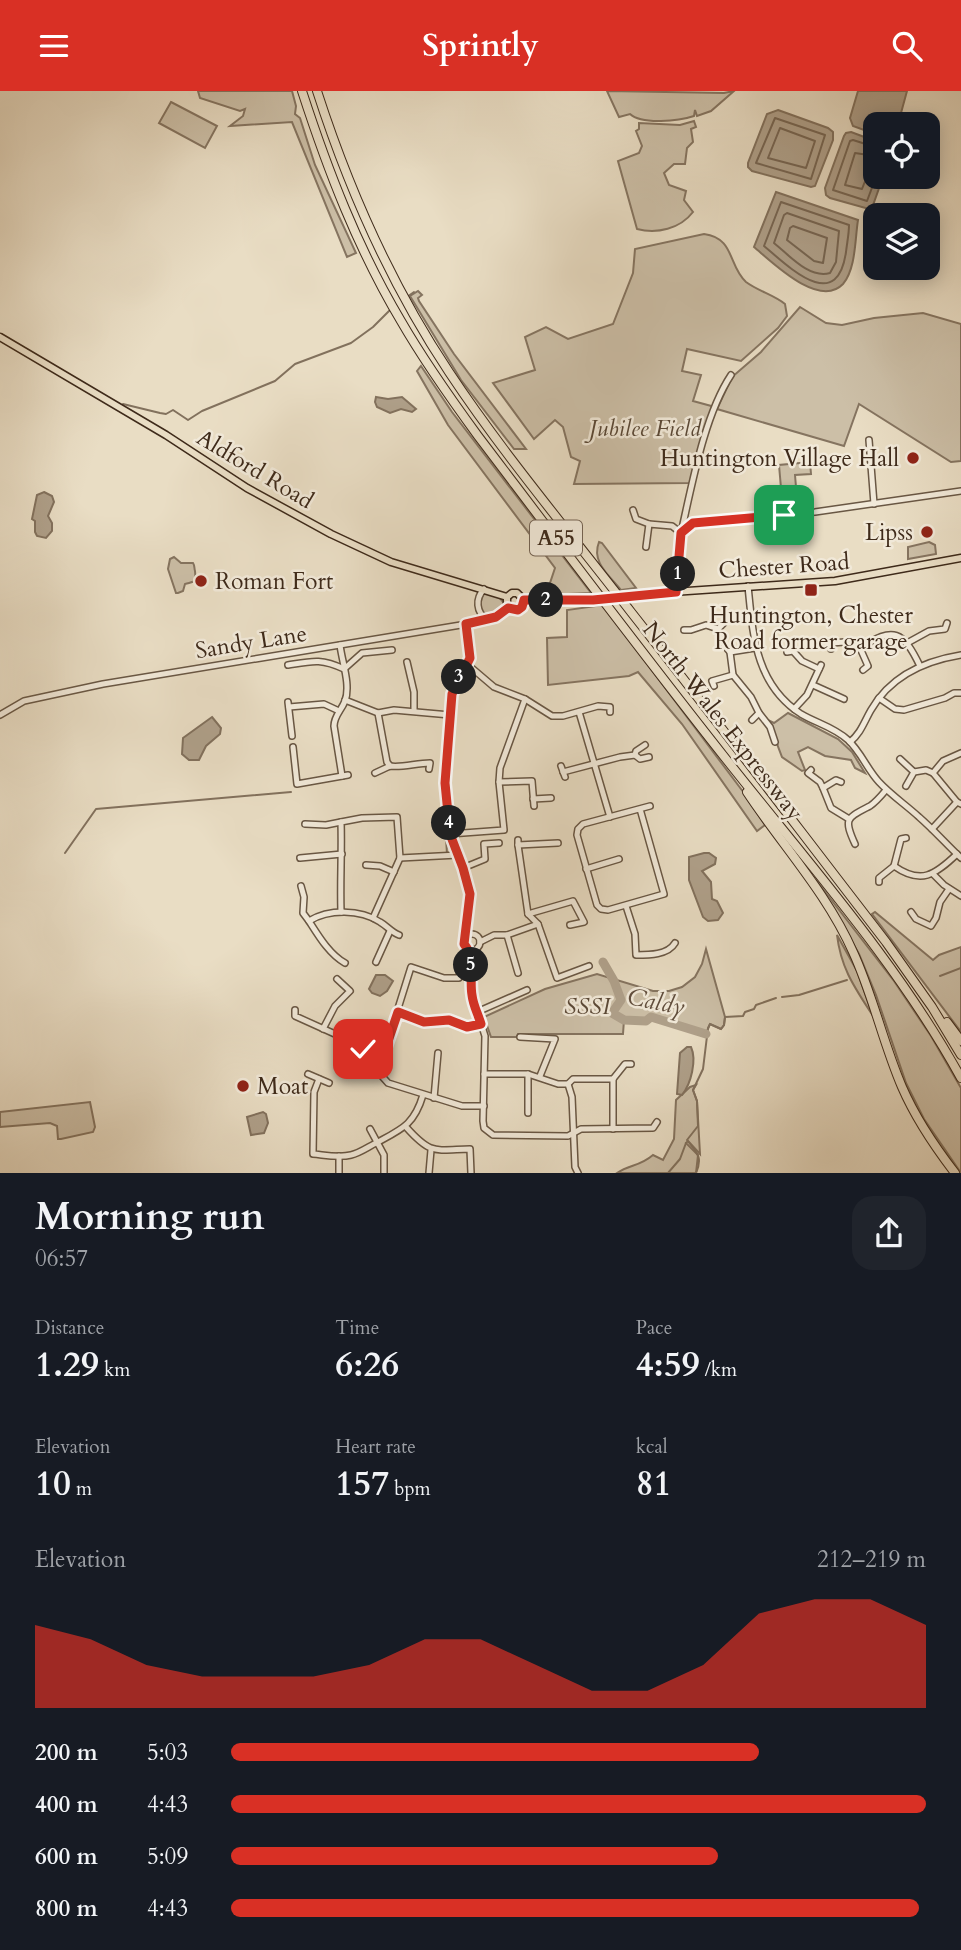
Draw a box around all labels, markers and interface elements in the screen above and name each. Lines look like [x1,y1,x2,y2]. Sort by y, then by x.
text: Sprintly [422,24,539,68]
icon: menu [35,27,73,65]
icon: search [888,27,926,65]
map controls [863,112,940,280]
button: locate [863,112,940,189]
button: layers [863,203,940,280]
park label: Jubilee Field [584,413,702,444]
street label: Aldford Road [191,422,320,516]
place label: Huntington Village Hall [660,443,899,474]
marker: Huntington Village Hall [905,450,921,466]
pin [754,485,814,545]
icon: arrive [765,496,803,534]
place label: Lipss [865,517,913,548]
road number: A55 [530,521,582,555]
marker: Lipss [919,524,935,540]
street label: Chester Road [717,546,851,586]
pin: 1 [660,557,696,591]
text: 1 [673,560,682,586]
place label: Roman Fort [215,566,333,597]
marker: Roman Fort [193,573,209,589]
pin: 2 [528,582,564,617]
marker: Huntington, Chester Road former garage [803,582,819,598]
text: 2 [541,586,550,612]
place label: Huntington, Chester Road former garage [709,600,914,657]
street label: North Wales Expressway [635,615,811,827]
street label: Sandy Lane [193,618,309,666]
pin: 3 [442,659,476,695]
text: 3 [454,663,463,689]
pin: 4 [432,805,466,841]
text: 4 [444,809,453,835]
pin: 5 [454,947,489,983]
text: 5 [466,951,475,977]
water label: Caldy [625,980,688,1024]
park label: SSSI [564,991,612,1022]
pin [333,1019,393,1079]
icon: check [344,1030,382,1068]
place label: Moat [257,1071,308,1102]
marker: Moat [235,1078,251,1094]
text: Morning run [35,1191,265,1243]
button: share [852,1196,926,1270]
text: 06:57 [35,1243,88,1274]
text: Distance [35,1315,104,1341]
text: Time [335,1315,379,1341]
text: Pace [636,1315,672,1341]
text: 1.29 [35,1341,99,1389]
text: 6:26 [335,1341,399,1389]
text: 4:59 [636,1341,700,1389]
text: km [99,1357,130,1383]
text: /km [700,1357,737,1383]
text: Elevation [35,1434,110,1460]
text: Heart rate [335,1434,416,1460]
text: kcal [636,1434,668,1460]
text: 10 [35,1460,71,1508]
text: 157 [335,1460,389,1508]
text: 81 [636,1460,672,1508]
text: m [71,1476,92,1502]
text: bpm [389,1476,431,1502]
text: Elevation [35,1544,126,1575]
text: 212–219 m [817,1544,926,1575]
text: 200 m [35,1737,98,1768]
text: 5:03 [147,1737,188,1768]
text: 400 m [35,1789,98,1820]
text: 4:43 [147,1789,188,1820]
text: 600 m [35,1841,98,1872]
text: 5:09 [147,1841,188,1872]
text: 800 m [35,1893,98,1924]
text: 4:43 [147,1893,188,1924]

